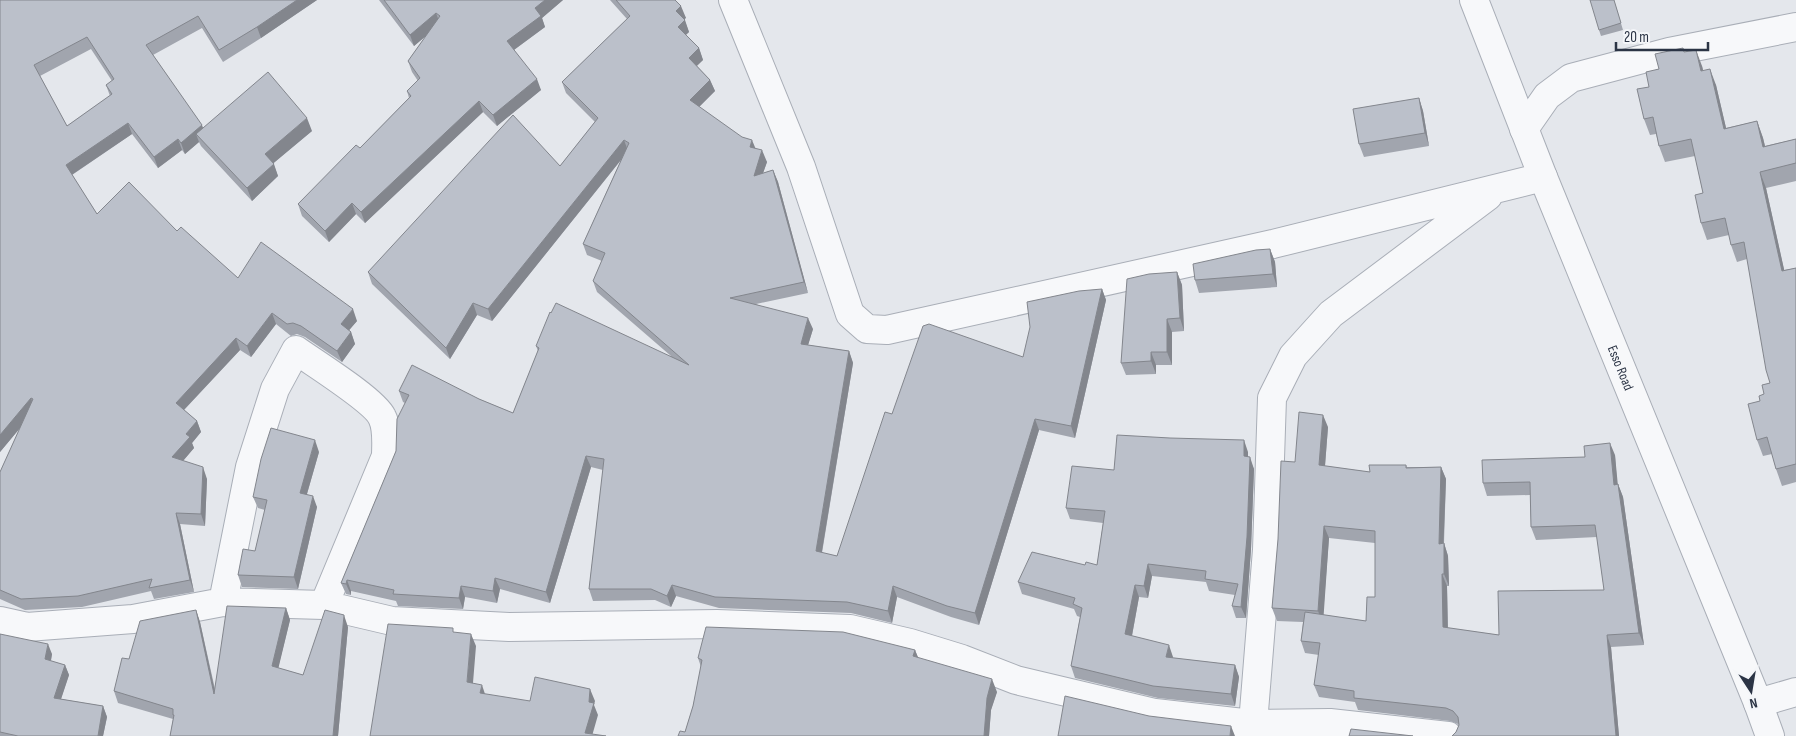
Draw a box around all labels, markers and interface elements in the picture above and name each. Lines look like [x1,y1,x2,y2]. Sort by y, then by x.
scale bar [1616,20,1708,52]
text: 20 m [1624,28,1649,47]
street label: Esso Road [1604,343,1637,393]
north arrow [1726,666,1776,716]
text: N [1748,694,1759,712]

